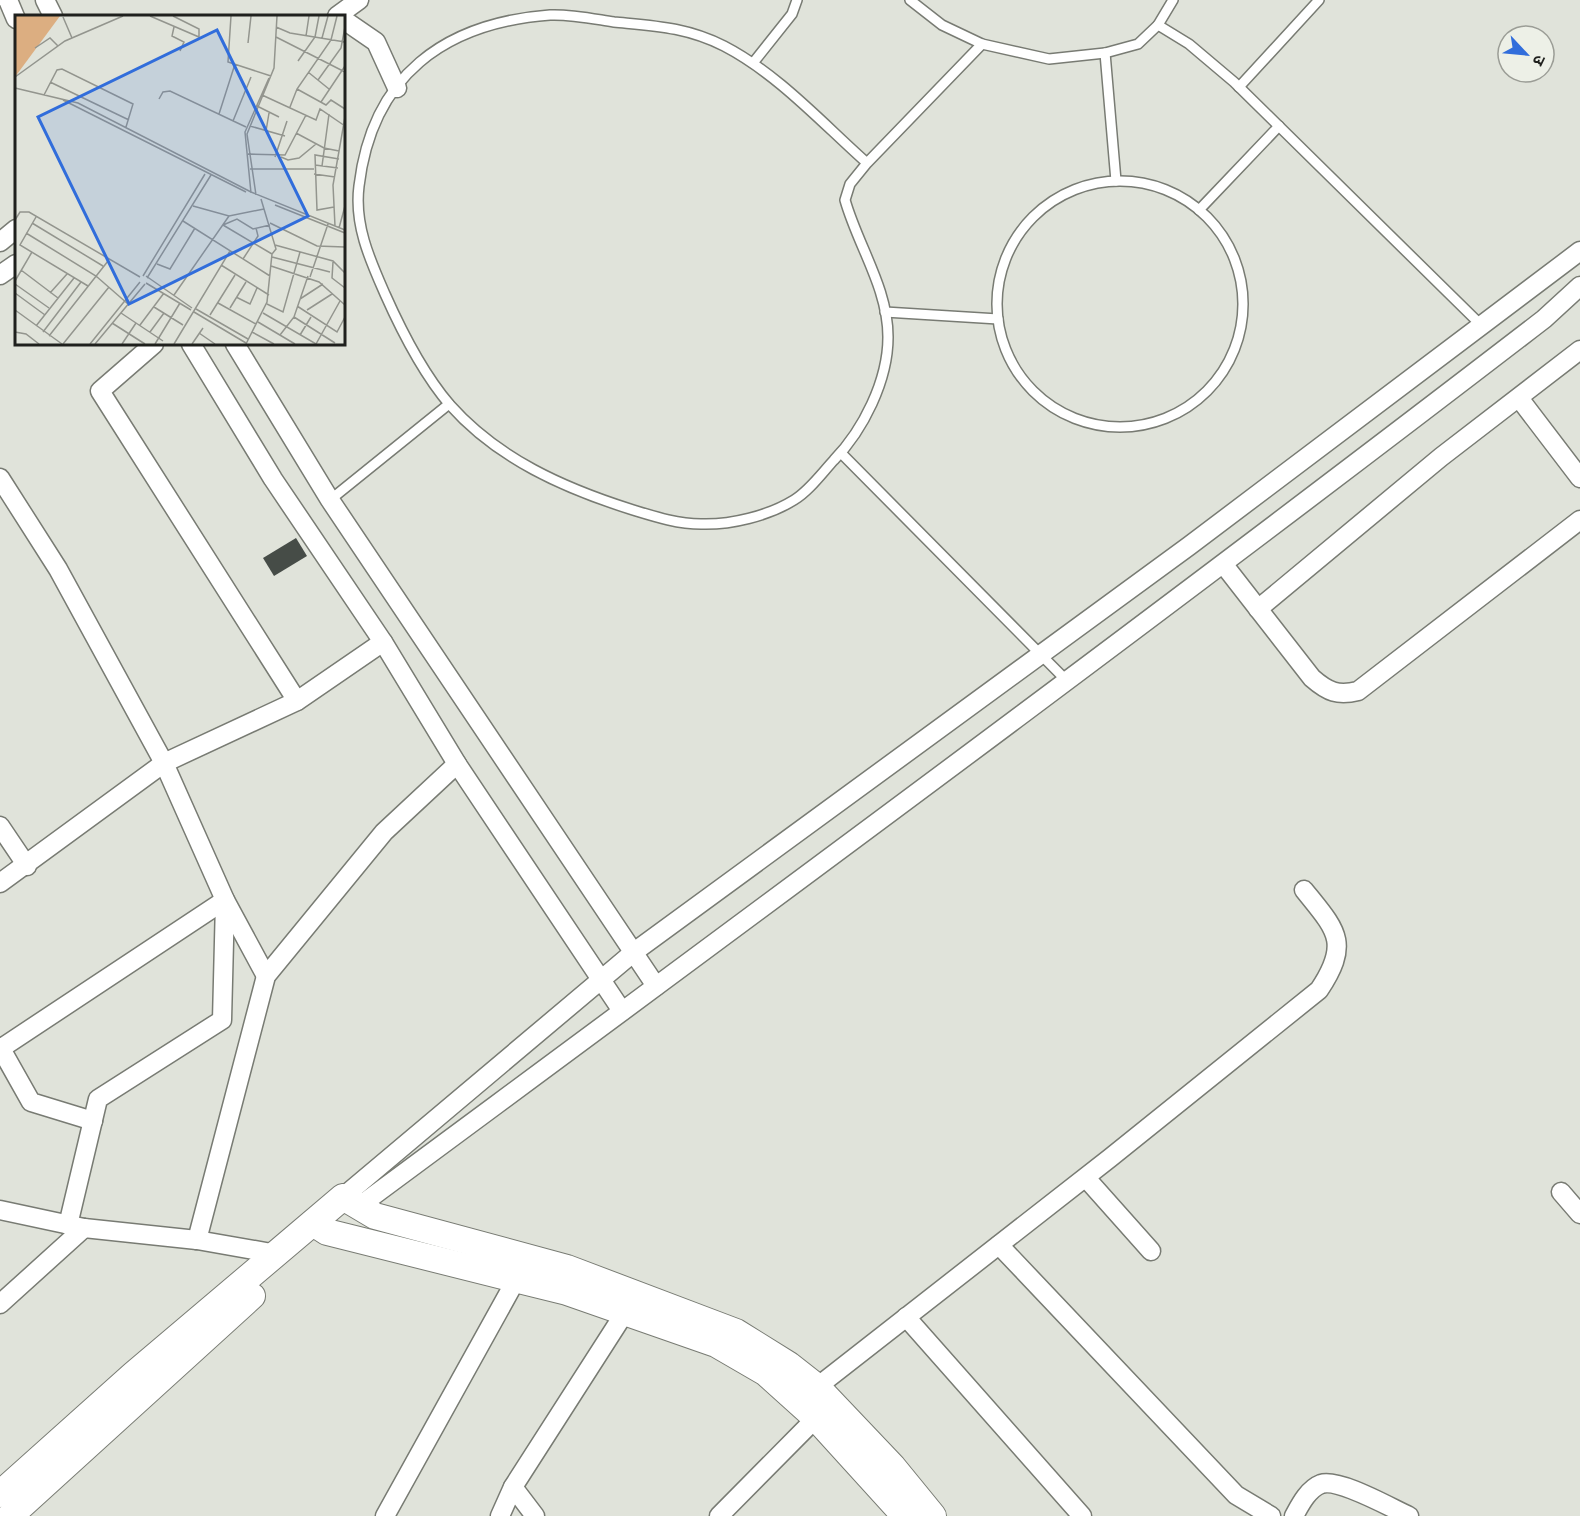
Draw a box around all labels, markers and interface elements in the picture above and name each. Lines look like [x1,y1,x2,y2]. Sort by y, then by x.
inset map [15,15,345,345]
north arrow [1496,24,1556,84]
text: उ [1527,52,1550,69]

